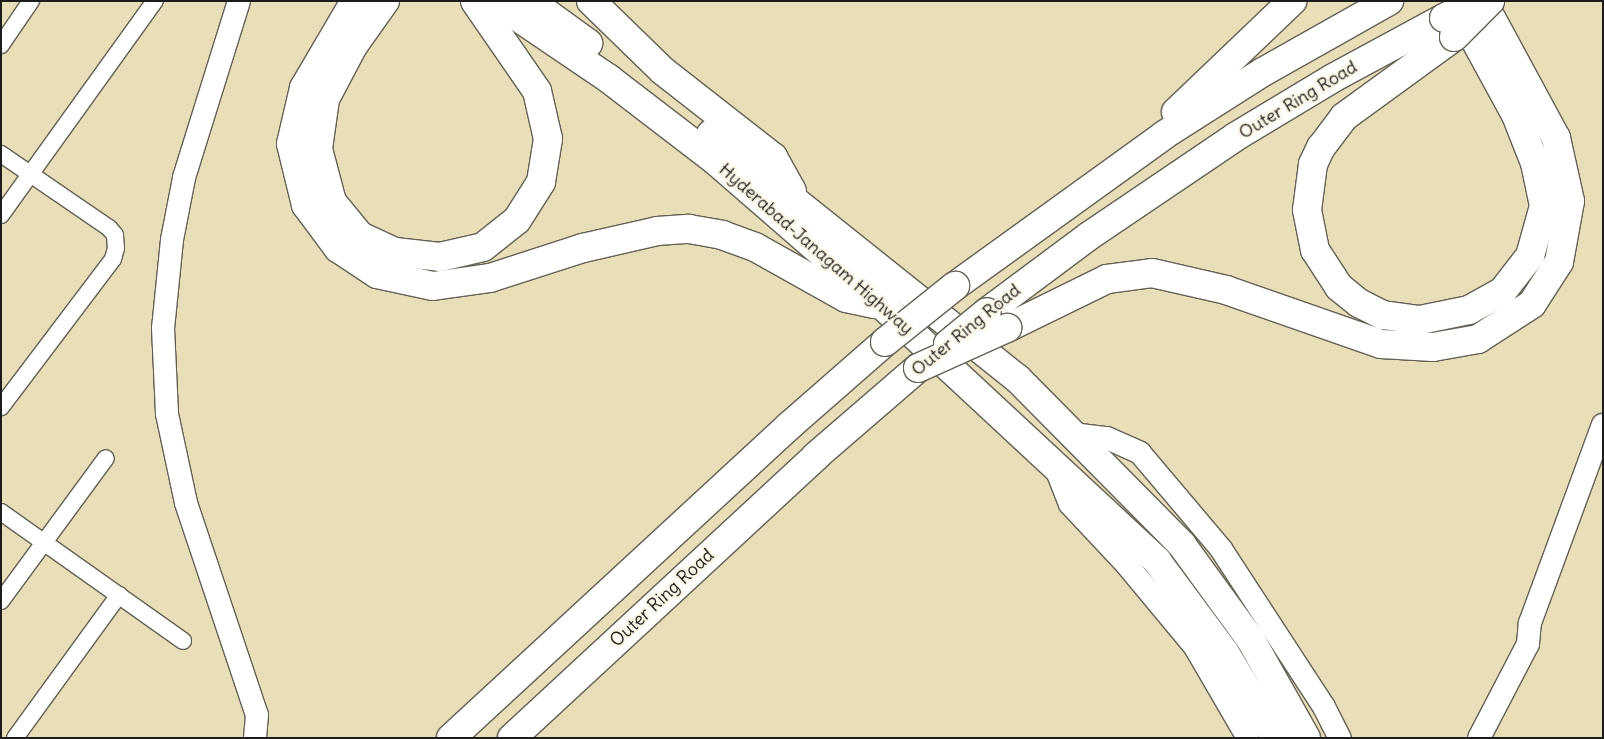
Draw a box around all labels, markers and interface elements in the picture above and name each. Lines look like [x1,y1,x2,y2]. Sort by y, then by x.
street label: Outer Ring Road [1235,56,1361,144]
street label: Hyderabad-Janagam Highway [714,159,918,339]
street label: Outer Ring Road [907,279,1025,381]
street label: Outer Ring Road [606,544,718,652]

